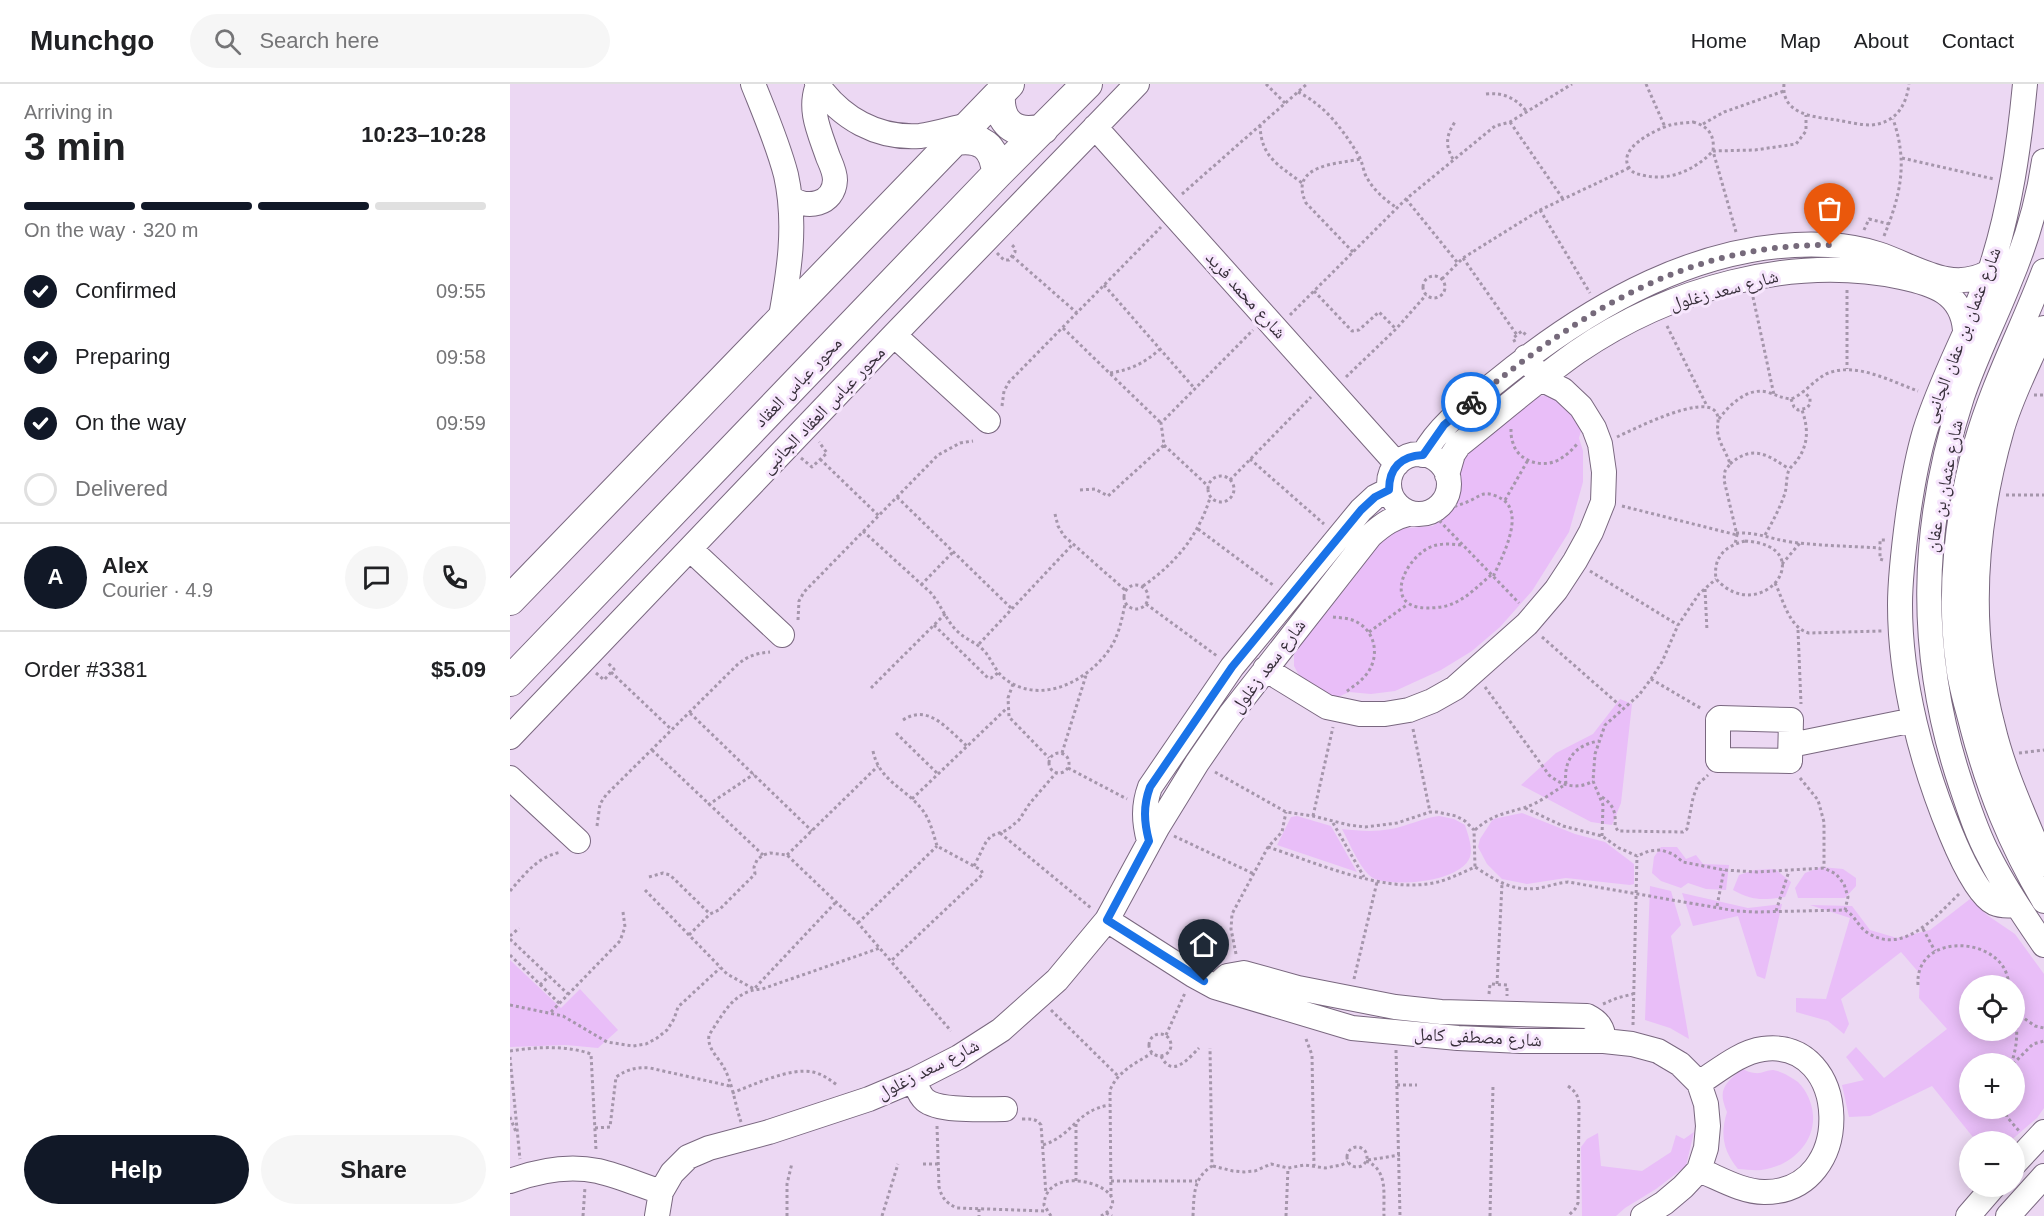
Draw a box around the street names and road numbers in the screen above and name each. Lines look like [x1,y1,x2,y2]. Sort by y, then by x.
street label: شارع عثمان بن عفان الجانبى [1919,245,2006,426]
street label: شارع محمد فريد [1201,247,1290,343]
street label: شارع سعد زغلول [1667,266,1781,315]
street label: محور عباس العقاد [750,333,847,432]
street label: محور عباس العقاد الجانبى [757,342,890,479]
street label: شارع عثمان بن عفان [1921,418,1968,554]
street label: شارع سعد زغلول [1226,615,1310,717]
street label: شارع مصطفى كامل [1414,1024,1542,1051]
street label: شارع سعد زغلول [874,1035,983,1104]

